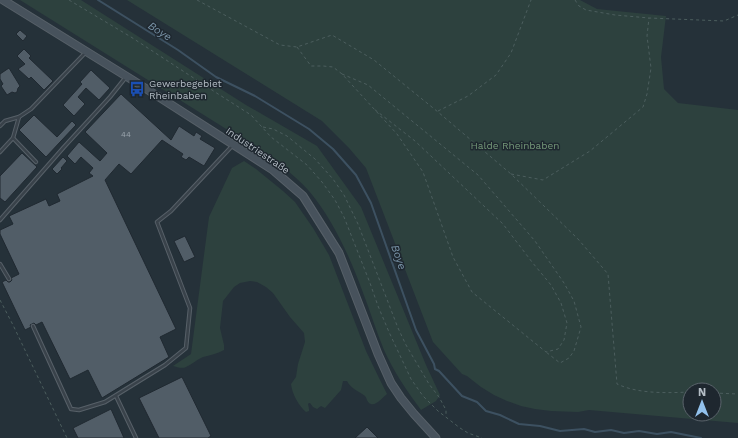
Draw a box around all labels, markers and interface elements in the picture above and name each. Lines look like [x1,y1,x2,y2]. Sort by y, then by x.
water label: Boye [146,19,174,44]
place label: Gewerbegebiet Rheinbaben [149,78,223,101]
bus stop icon: Gewerbegebiet Rheinbaben [128,80,146,98]
street label: Industriestraße [224,125,292,176]
house number: 44 [121,130,131,139]
park label: Halde Rheinbaben [470,140,560,151]
water label: Boye [388,243,409,271]
north arrow [682,382,722,422]
text: N [698,386,706,399]

